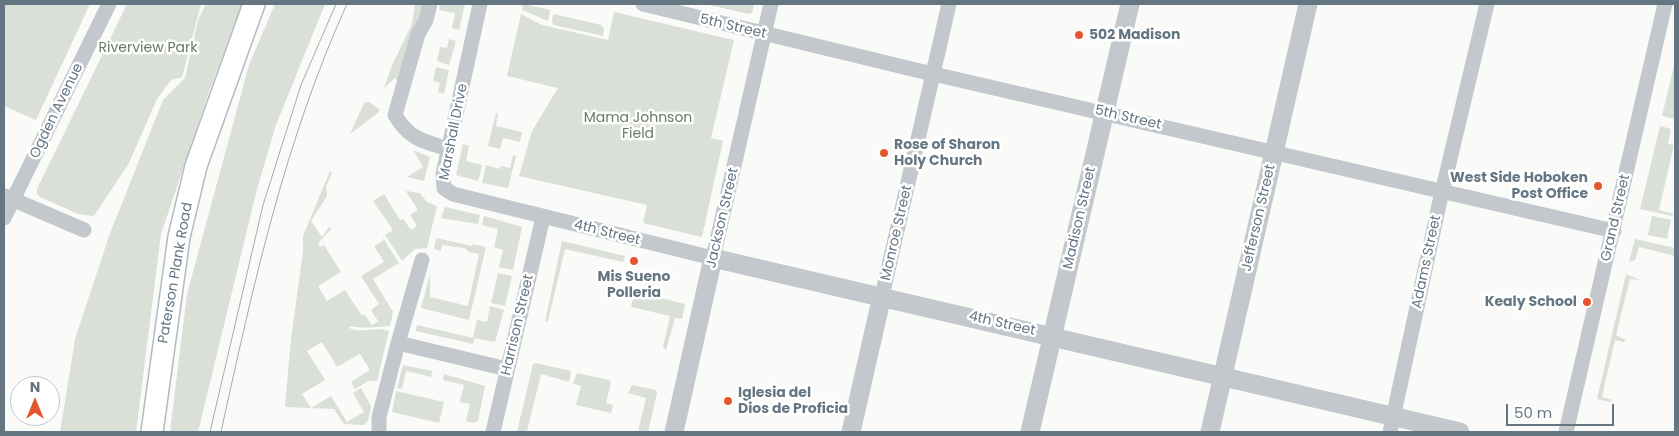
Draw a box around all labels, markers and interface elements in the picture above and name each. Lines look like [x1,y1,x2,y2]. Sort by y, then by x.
street label: 5th Street [698,11,768,43]
place label: 502 Madison [1089,27,1180,43]
marker: 502 Madison [1073,29,1085,41]
park label: Riverview Park [99,40,197,56]
street label: Ogden Avenue [27,61,87,161]
street label: Marshall Drive [436,82,472,182]
street label: 5th Street [1093,102,1163,134]
park label: Mama Johnson Field [584,110,692,142]
place label: Rose of Sharon Holy Church [894,137,1000,170]
marker: Rose of Sharon Holy Church [878,147,890,159]
street label: Jefferson Street [1239,163,1279,273]
street label: Madison Street [1060,165,1100,271]
street label: Jackson Street [703,166,743,270]
place label: West Side Hoboken Post Office [1450,170,1588,202]
street label: Grand Street [1598,173,1634,263]
marker: West Side Hoboken Post Office [1592,180,1604,192]
street label: Monroe Street [878,184,916,282]
street label: Paterson Plank Road [155,201,197,345]
street label: Adams Street [1409,214,1445,310]
street label: 4th Street [572,217,642,249]
marker: Mis Sueno Polleria [628,255,640,267]
place label: Mis Sueno Polleria [598,269,670,302]
street label: Harrison Street [498,273,538,377]
place label: Kealy School [1485,294,1577,310]
marker: Kealy School [1581,296,1593,308]
street label: 4th Street [967,308,1037,340]
north arrow [10,376,60,426]
text: N [30,377,40,397]
place label: Iglesia del Dios de Proficia [738,385,848,418]
scale bar [1509,394,1616,426]
marker: Iglesia del Dios de Proficia [722,395,734,407]
text: 50 m [1514,402,1552,423]

